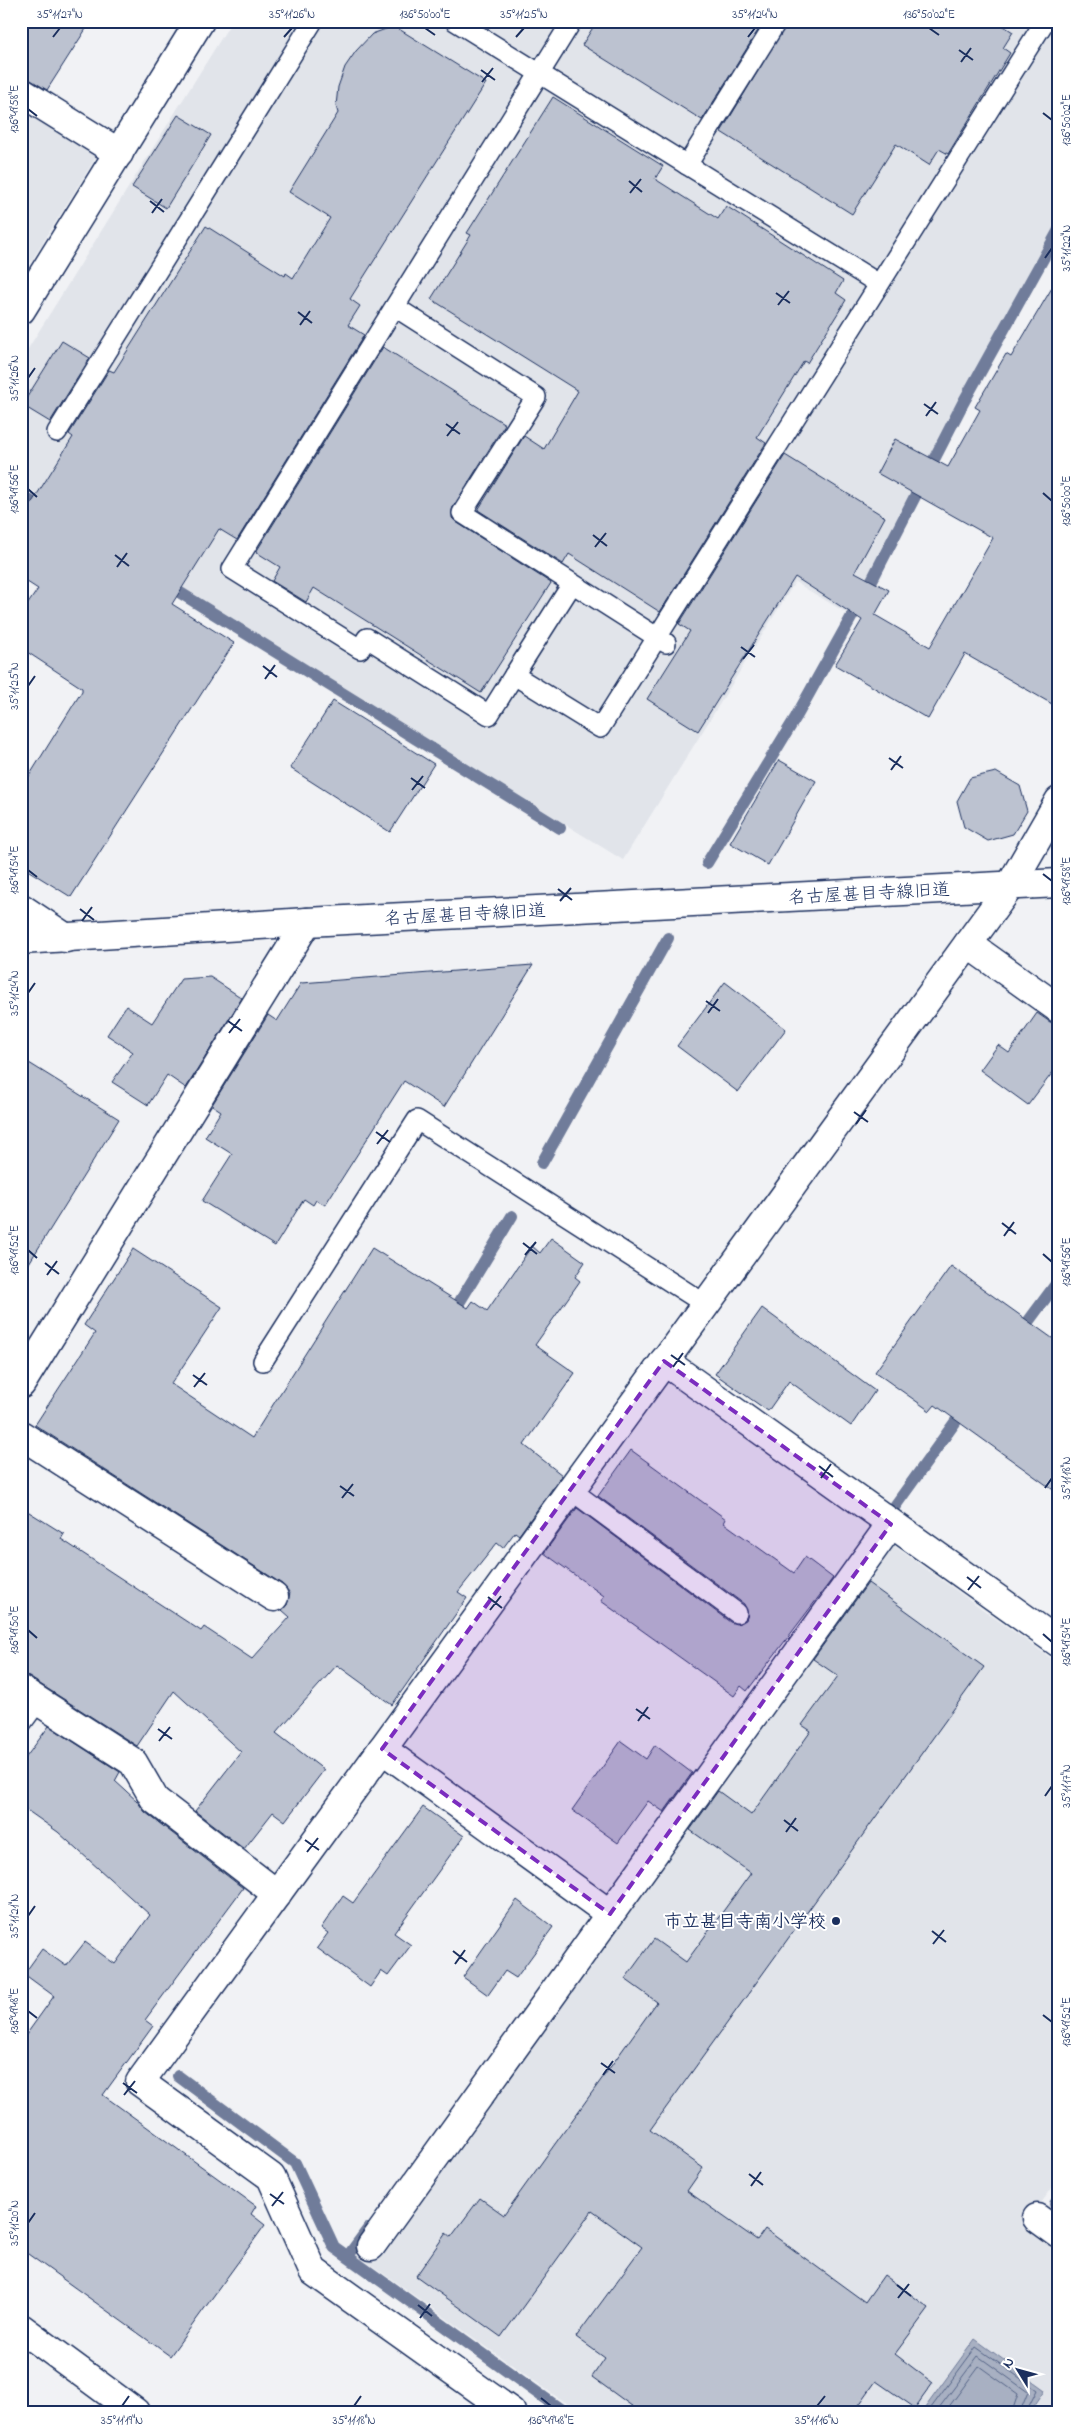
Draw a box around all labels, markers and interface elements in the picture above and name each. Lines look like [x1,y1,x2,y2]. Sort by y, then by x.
text: 35°11'27"N [37,6,83,24]
text: 35°11'26"N [269,6,315,24]
text: 136°50'00"E [399,6,451,24]
text: 35°11'25"N [500,6,548,24]
text: 35°11'24"N [732,6,778,24]
text: 136°50'02"E [903,6,955,24]
text: 136°49'58"E [6,85,24,133]
text: 136°50'02"E [1058,94,1076,146]
text: 35°11'22"N [1058,225,1076,271]
text: 35°11'26"N [6,355,24,401]
text: 136°49'56"E [6,464,24,514]
text: 136°50'00"E [1058,475,1076,527]
text: 35°11'25"N [6,662,24,710]
text: 136°49'54"E [6,846,24,894]
text: 136°49'58"E [1058,857,1076,905]
street label: 名古屋甚目寺線旧道 [788,878,951,912]
street label: 名古屋甚目寺線旧道 [384,899,547,933]
text: 35°11'24"N [6,970,24,1016]
text: 136°49'52"E [6,1225,24,1275]
text: 136°49'56"E [1058,1237,1076,1287]
text: 35°11'18"N [1058,1456,1076,1500]
text: 136°49'50"E [6,1605,24,1655]
text: 136°49'54"E [1058,1618,1076,1666]
text: 35°11'17"N [1058,1764,1076,1808]
text: 35°11'21"N [6,1894,24,1938]
place label: 市立甚目寺南小学校 [664,1910,826,1936]
marker: 市立甚目寺南小学校 [830,1915,842,1927]
text: 136°49'48"E [6,1988,24,2034]
text: 136°49'52"E [1058,1997,1076,2047]
text: 35°11'20"N [6,2200,24,2246]
north arrow [992,2346,1042,2396]
text: N [998,2353,1020,2373]
text: 35°11'19"N [101,2412,143,2430]
text: 35°11'18"N [332,2412,376,2430]
text: 136°49'48"E [528,2412,574,2430]
text: 35°11'16"N [795,2412,839,2430]

